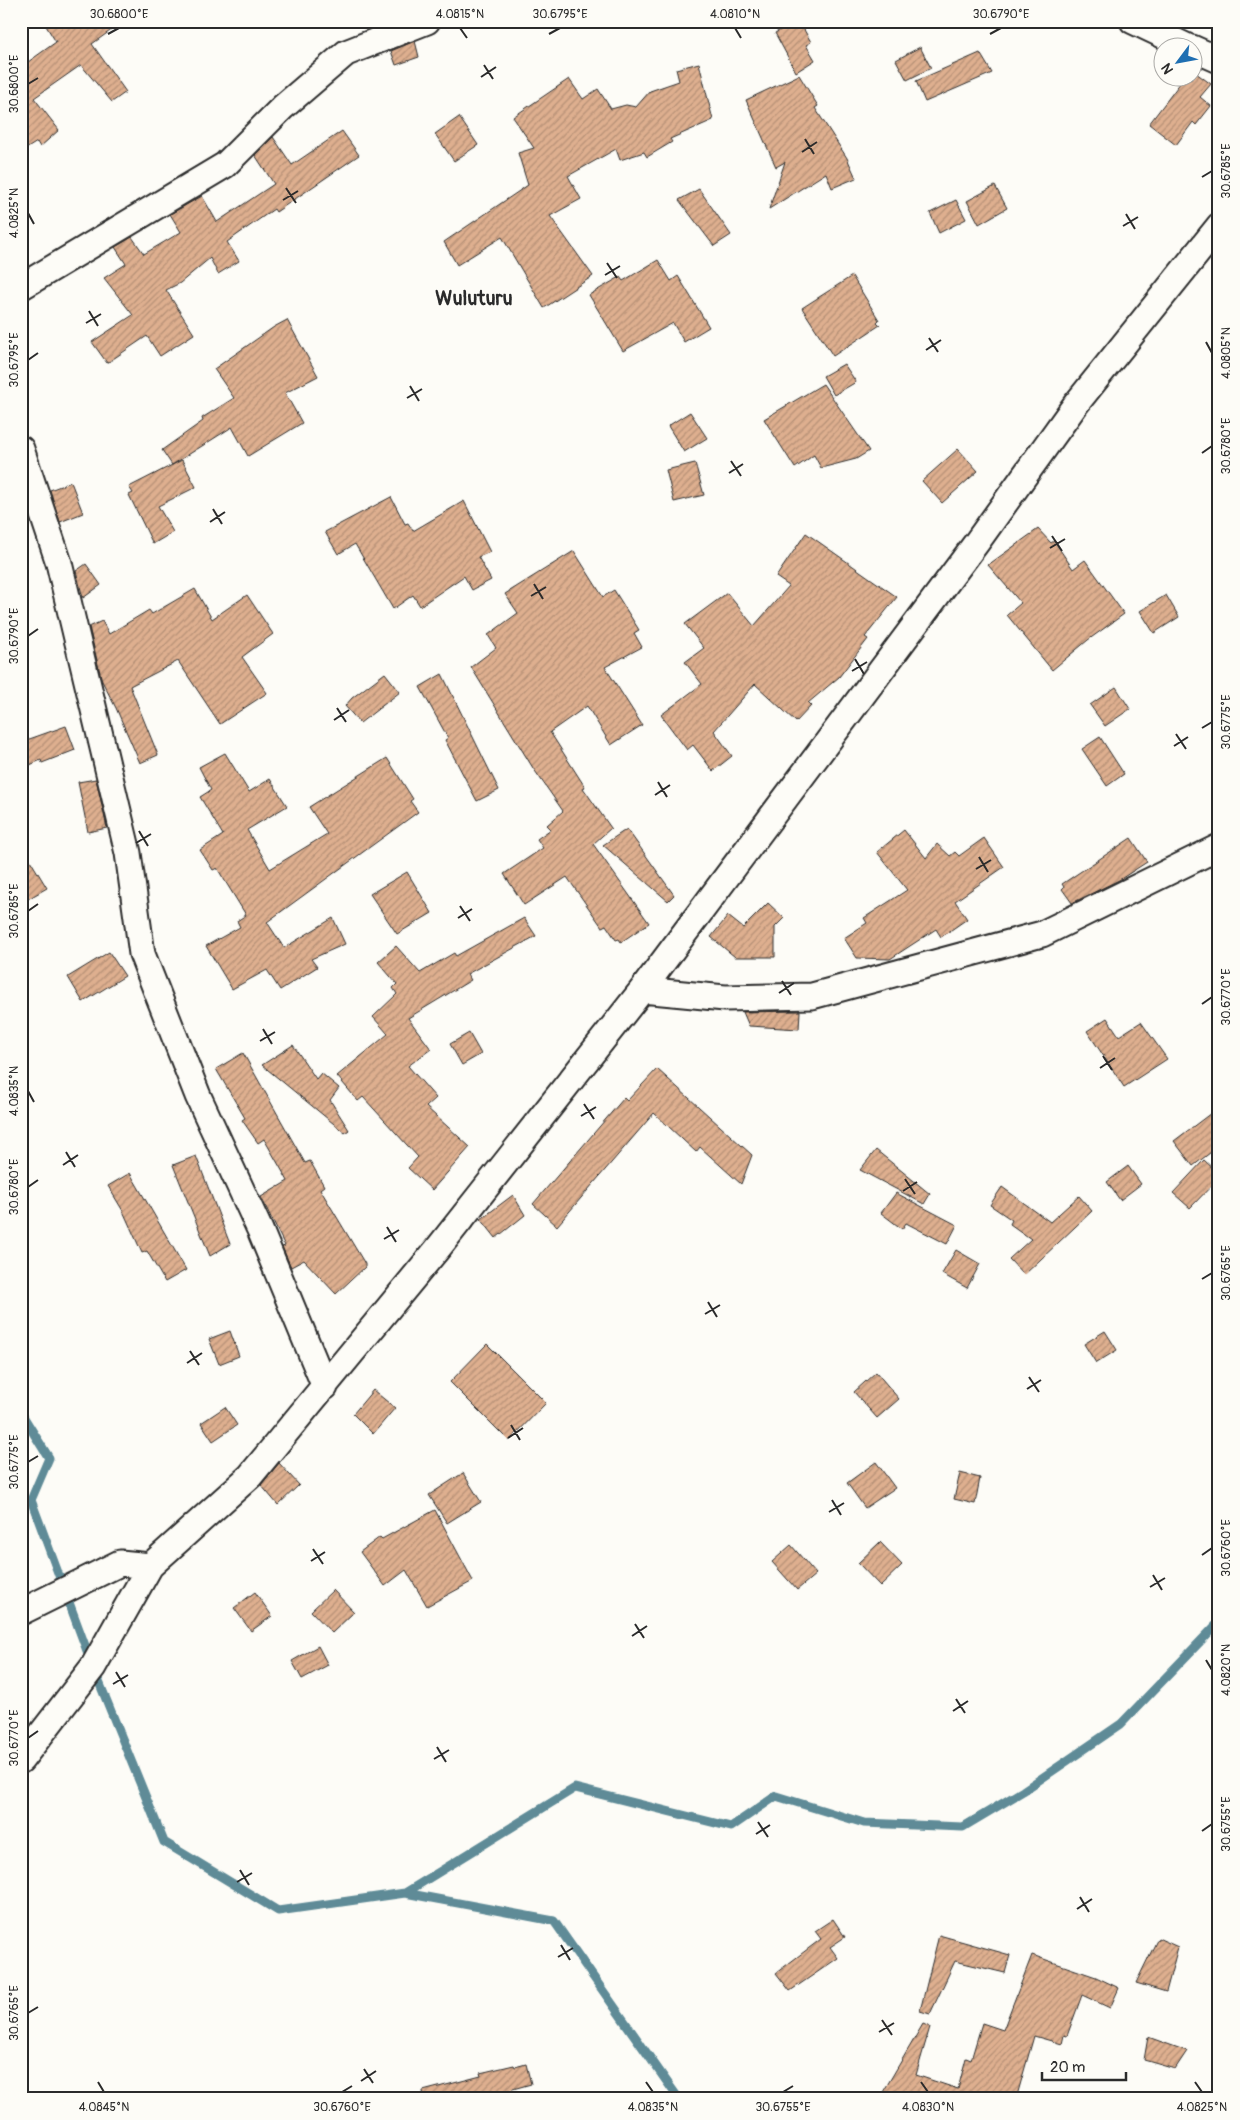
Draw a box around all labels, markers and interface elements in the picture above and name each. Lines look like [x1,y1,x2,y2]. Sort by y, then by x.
text: 30.6800°E [90,7,148,22]
text: 4.0815°N [436,7,484,22]
text: 30.6795°E [533,7,587,22]
text: 4.0810°N [710,7,760,22]
text: 30.6790°E [973,7,1029,22]
north arrow [1152,38,1202,88]
text: 30.6800°E [7,55,22,113]
text: N [1158,60,1177,77]
text: 30.6785°E [1219,144,1234,198]
text: 4.0825°N [7,188,22,238]
district label: Wuluturu [435,286,513,311]
text: 4.0805°N [1219,327,1234,379]
text: 30.6795°E [7,333,22,387]
text: 30.6780°E [1219,418,1234,474]
text: 30.6790°E [7,608,22,664]
text: 30.6775°E [1219,694,1234,750]
text: 30.6785°E [7,884,22,938]
text: 30.6770°E [1219,969,1234,1025]
text: 4.0835°N [7,1066,22,1116]
text: 30.6780°E [7,1159,22,1215]
text: 30.6765°E [1219,1245,1234,1301]
text: 30.6775°E [7,1434,22,1490]
text: 30.6760°E [1219,1519,1234,1577]
text: 4.0820°N [1219,1644,1234,1696]
text: 30.6770°E [7,1710,22,1766]
text: 30.6755°E [1219,1796,1234,1852]
text: 30.6765°E [7,1985,22,2041]
scale bar [1042,2050,1126,2082]
text: 20 m [1050,2058,1085,2077]
text: 4.0845°N [79,2100,129,2115]
text: 30.6760°E [313,2100,371,2115]
text: 4.0835°N [628,2100,678,2115]
text: 30.6755°E [755,2100,811,2115]
text: 4.0830°N [902,2100,954,2115]
text: 4.0825°N [1177,2100,1227,2115]

